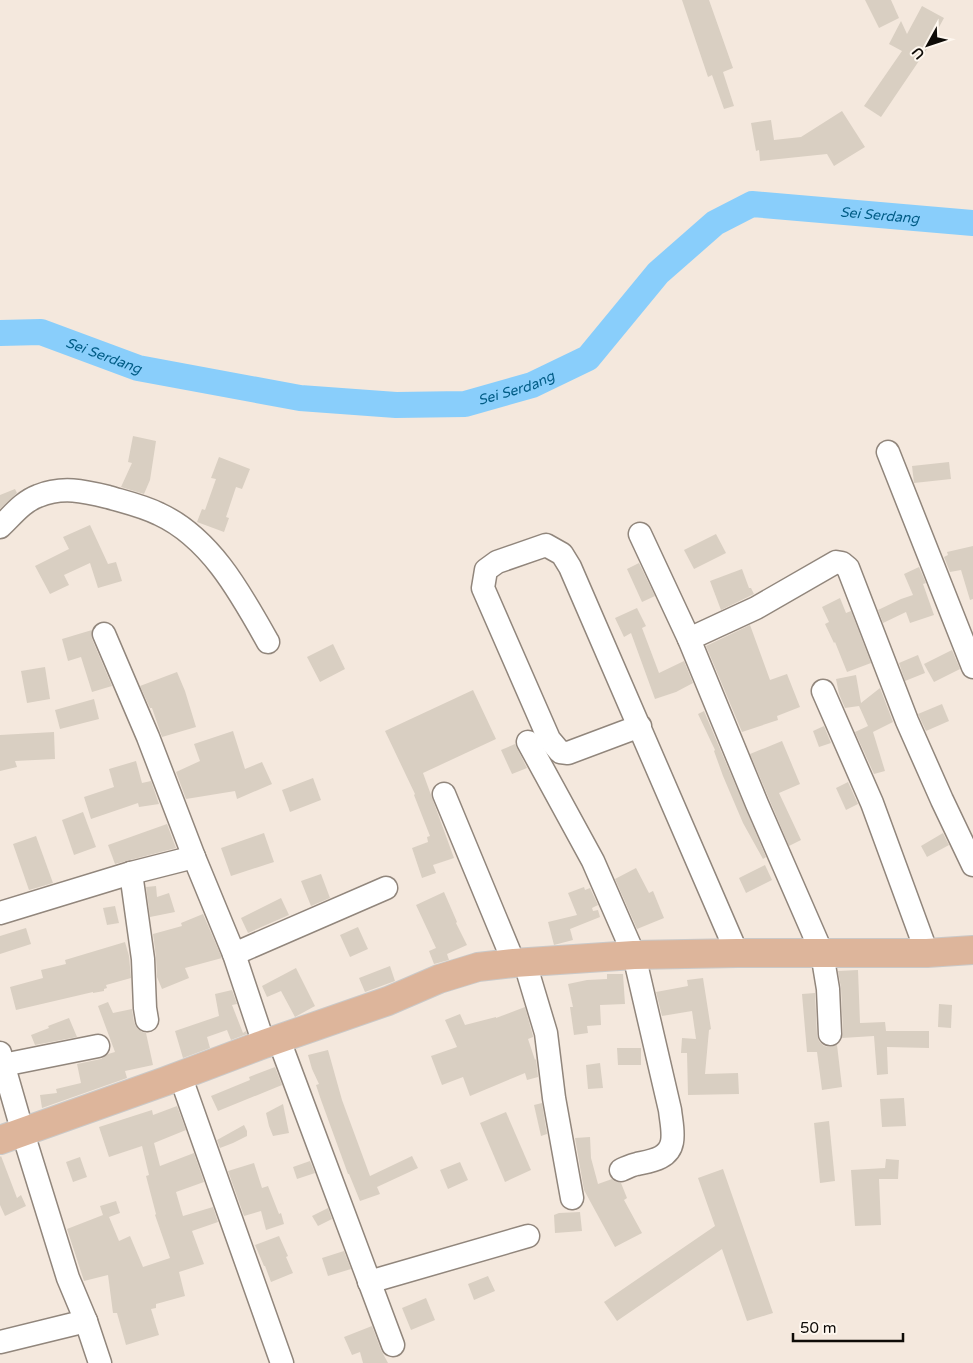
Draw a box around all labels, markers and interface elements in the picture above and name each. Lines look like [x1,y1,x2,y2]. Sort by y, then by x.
north arrow [903,20,953,70]
text: U [908,44,928,63]
water label: Sei Serdang [839,204,921,227]
water label: Sei Serdang [63,334,145,378]
water label: Sei Serdang [476,367,558,409]
scale bar [793,1310,903,1342]
text: 50 m [800,1319,837,1337]

